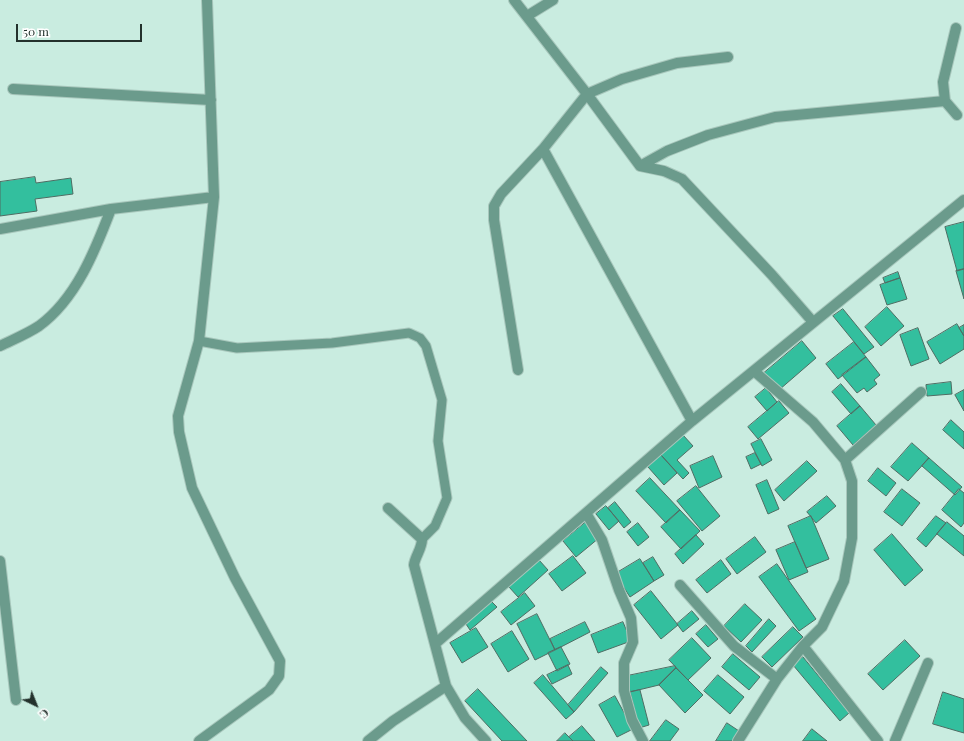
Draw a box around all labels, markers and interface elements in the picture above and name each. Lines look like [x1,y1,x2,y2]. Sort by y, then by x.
scale bar [18,16,144,42]
text: 50 m [23,23,49,39]
north arrow [16,685,56,725]
text: С [37,706,52,722]

